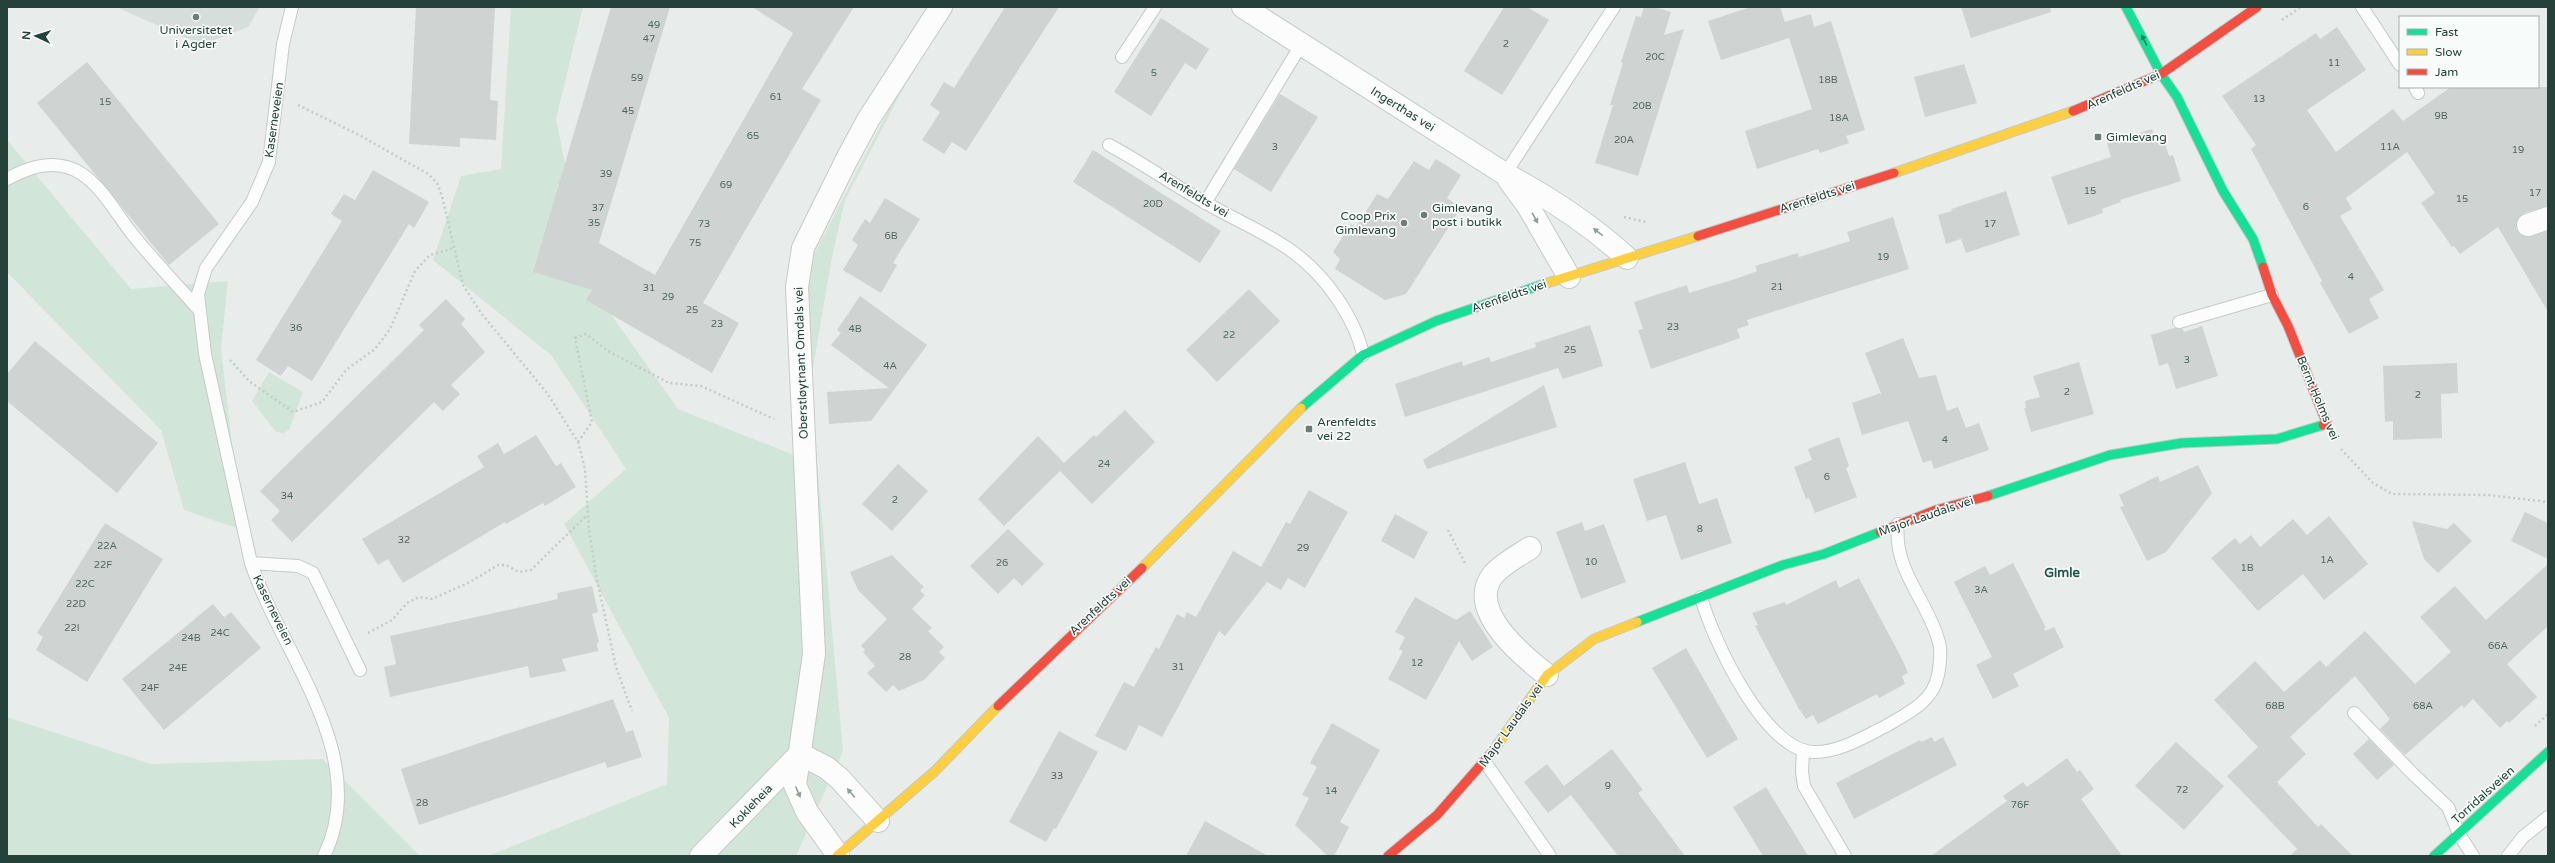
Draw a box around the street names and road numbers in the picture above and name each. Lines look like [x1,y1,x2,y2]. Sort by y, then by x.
street label: Arenfeldts vei [2084,68,2162,112]
street label: Kaserneveien [262,81,286,159]
street label: Ingerthas vei [1368,84,1438,134]
street label: Arenfeldts vei [1157,168,1231,220]
street label: Arenfeldts vei [1778,178,1856,216]
street label: Arenfeldts vei [1470,277,1548,315]
street label: Oberstløytnant Omdals vei [791,287,811,439]
street label: Bernt Holms vei [2294,354,2342,442]
street label: Major Laudals vei [1877,493,1975,539]
street label: Kaserneveien [250,573,296,647]
street label: Arenfeldts vei [1067,574,1133,638]
street label: Major Laudals vei [1476,681,1546,769]
street label: Torridalsveien [2449,763,2517,827]
street label: Kokleheia [727,781,775,831]

